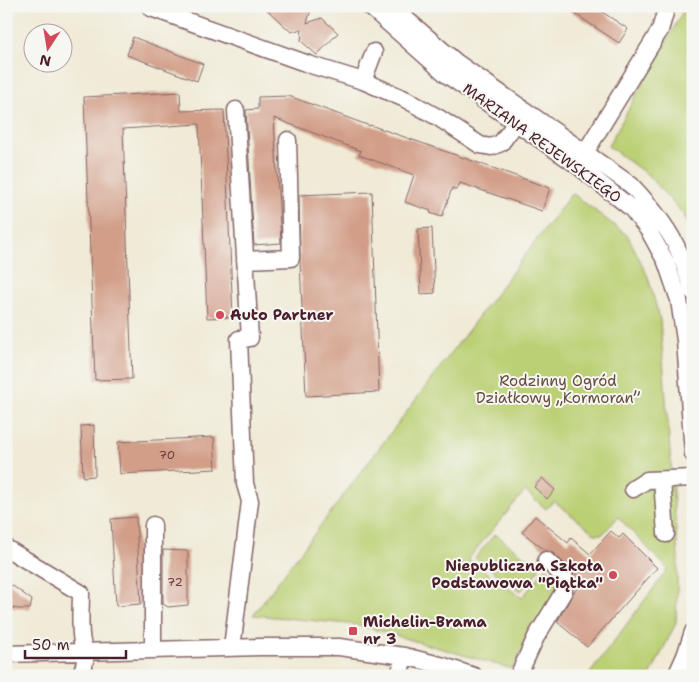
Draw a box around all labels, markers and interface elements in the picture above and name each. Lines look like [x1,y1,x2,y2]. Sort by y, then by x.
north arrow [22,22,72,72]
text: N [38,51,53,71]
street label: MARIANA REJEWSKIEGO [459,79,625,207]
place label: Auto Partner [230,305,334,325]
marker: Auto Partner [214,309,226,321]
park label: Rodzinny Ogród Działkowy „Kormoran” [476,371,641,408]
house number: 70 [159,447,175,463]
place label: Niepubliczna Szkoła Podstawowa "Piątka" [432,556,604,593]
marker: Niepubliczna Szkoła Podstawowa "Piątka" [607,569,619,581]
house number: 72 [167,574,183,590]
place label: Michelin-Brama nr 3 [363,612,487,649]
marker: Michelin-Brama nr 3 [347,625,359,637]
scale bar [25,627,126,659]
text: 50 m [32,635,70,655]

